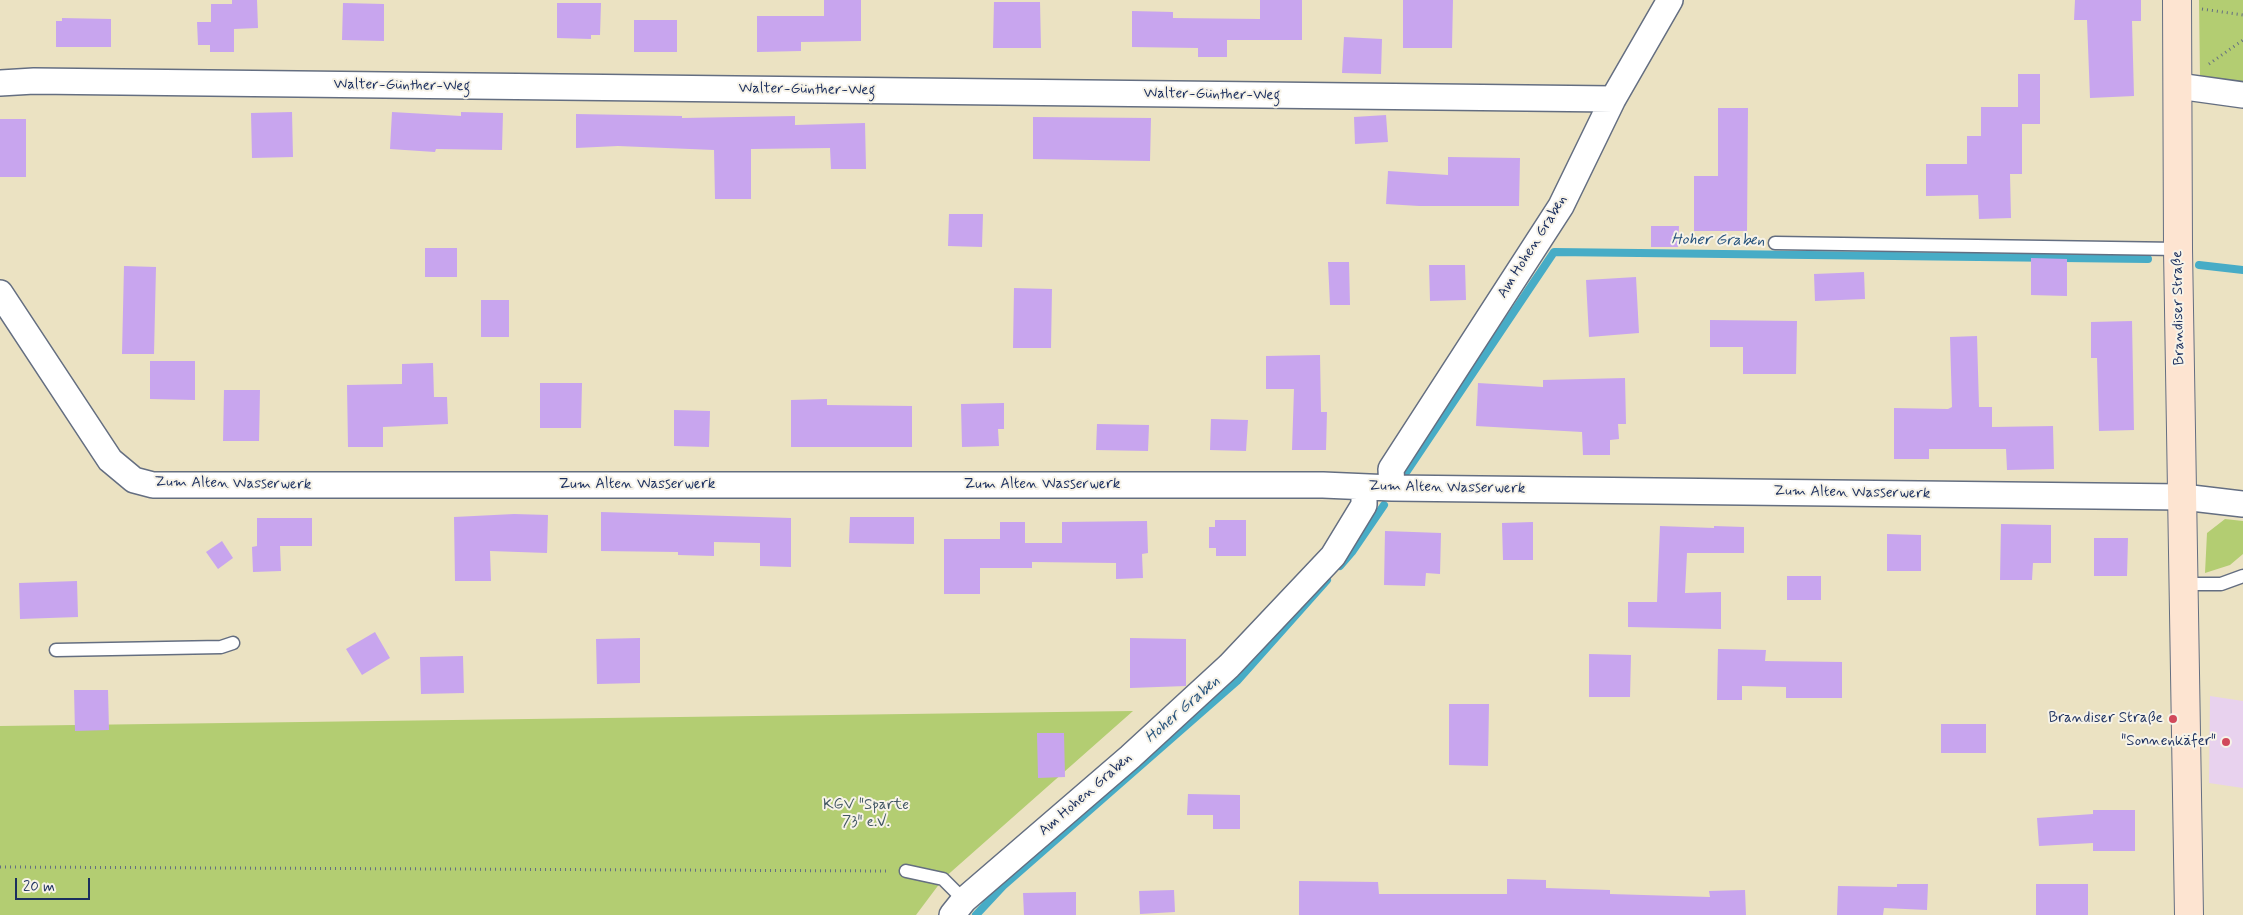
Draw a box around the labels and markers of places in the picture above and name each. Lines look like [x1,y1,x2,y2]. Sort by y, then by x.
place label: Brandiser Straße [2048,710,2163,728]
marker: Brandiser Straße [2167,713,2179,725]
place label: "Sonnenkäfer" [2121,733,2216,751]
marker: "Sonnenkäfer" [2220,736,2232,748]

